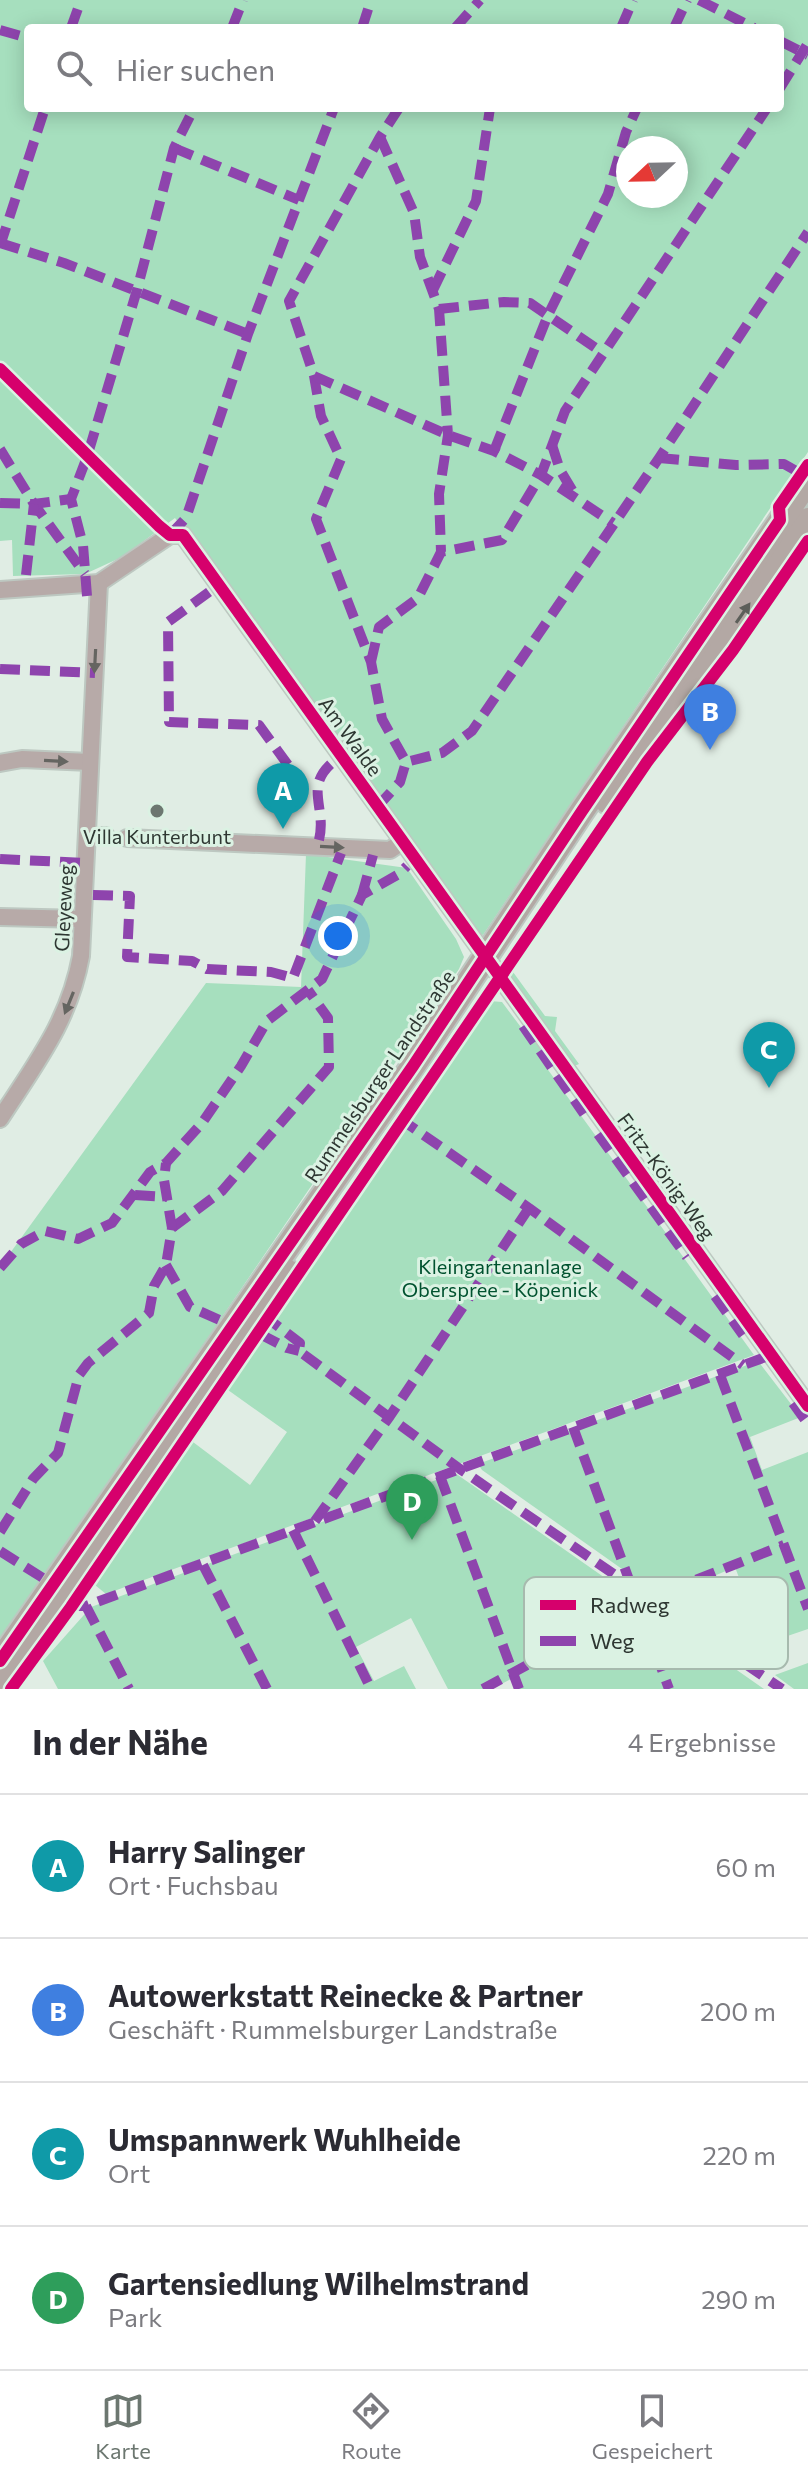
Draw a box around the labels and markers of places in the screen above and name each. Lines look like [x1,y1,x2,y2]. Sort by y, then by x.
pin: B [684,684,736,750]
pin: A [257,763,309,829]
marker: Villa Kunterbunt [148,802,166,820]
place label: Villa Kunterbunt [83,824,231,848]
pin: C [743,1022,795,1088]
pin: D [386,1474,438,1540]

